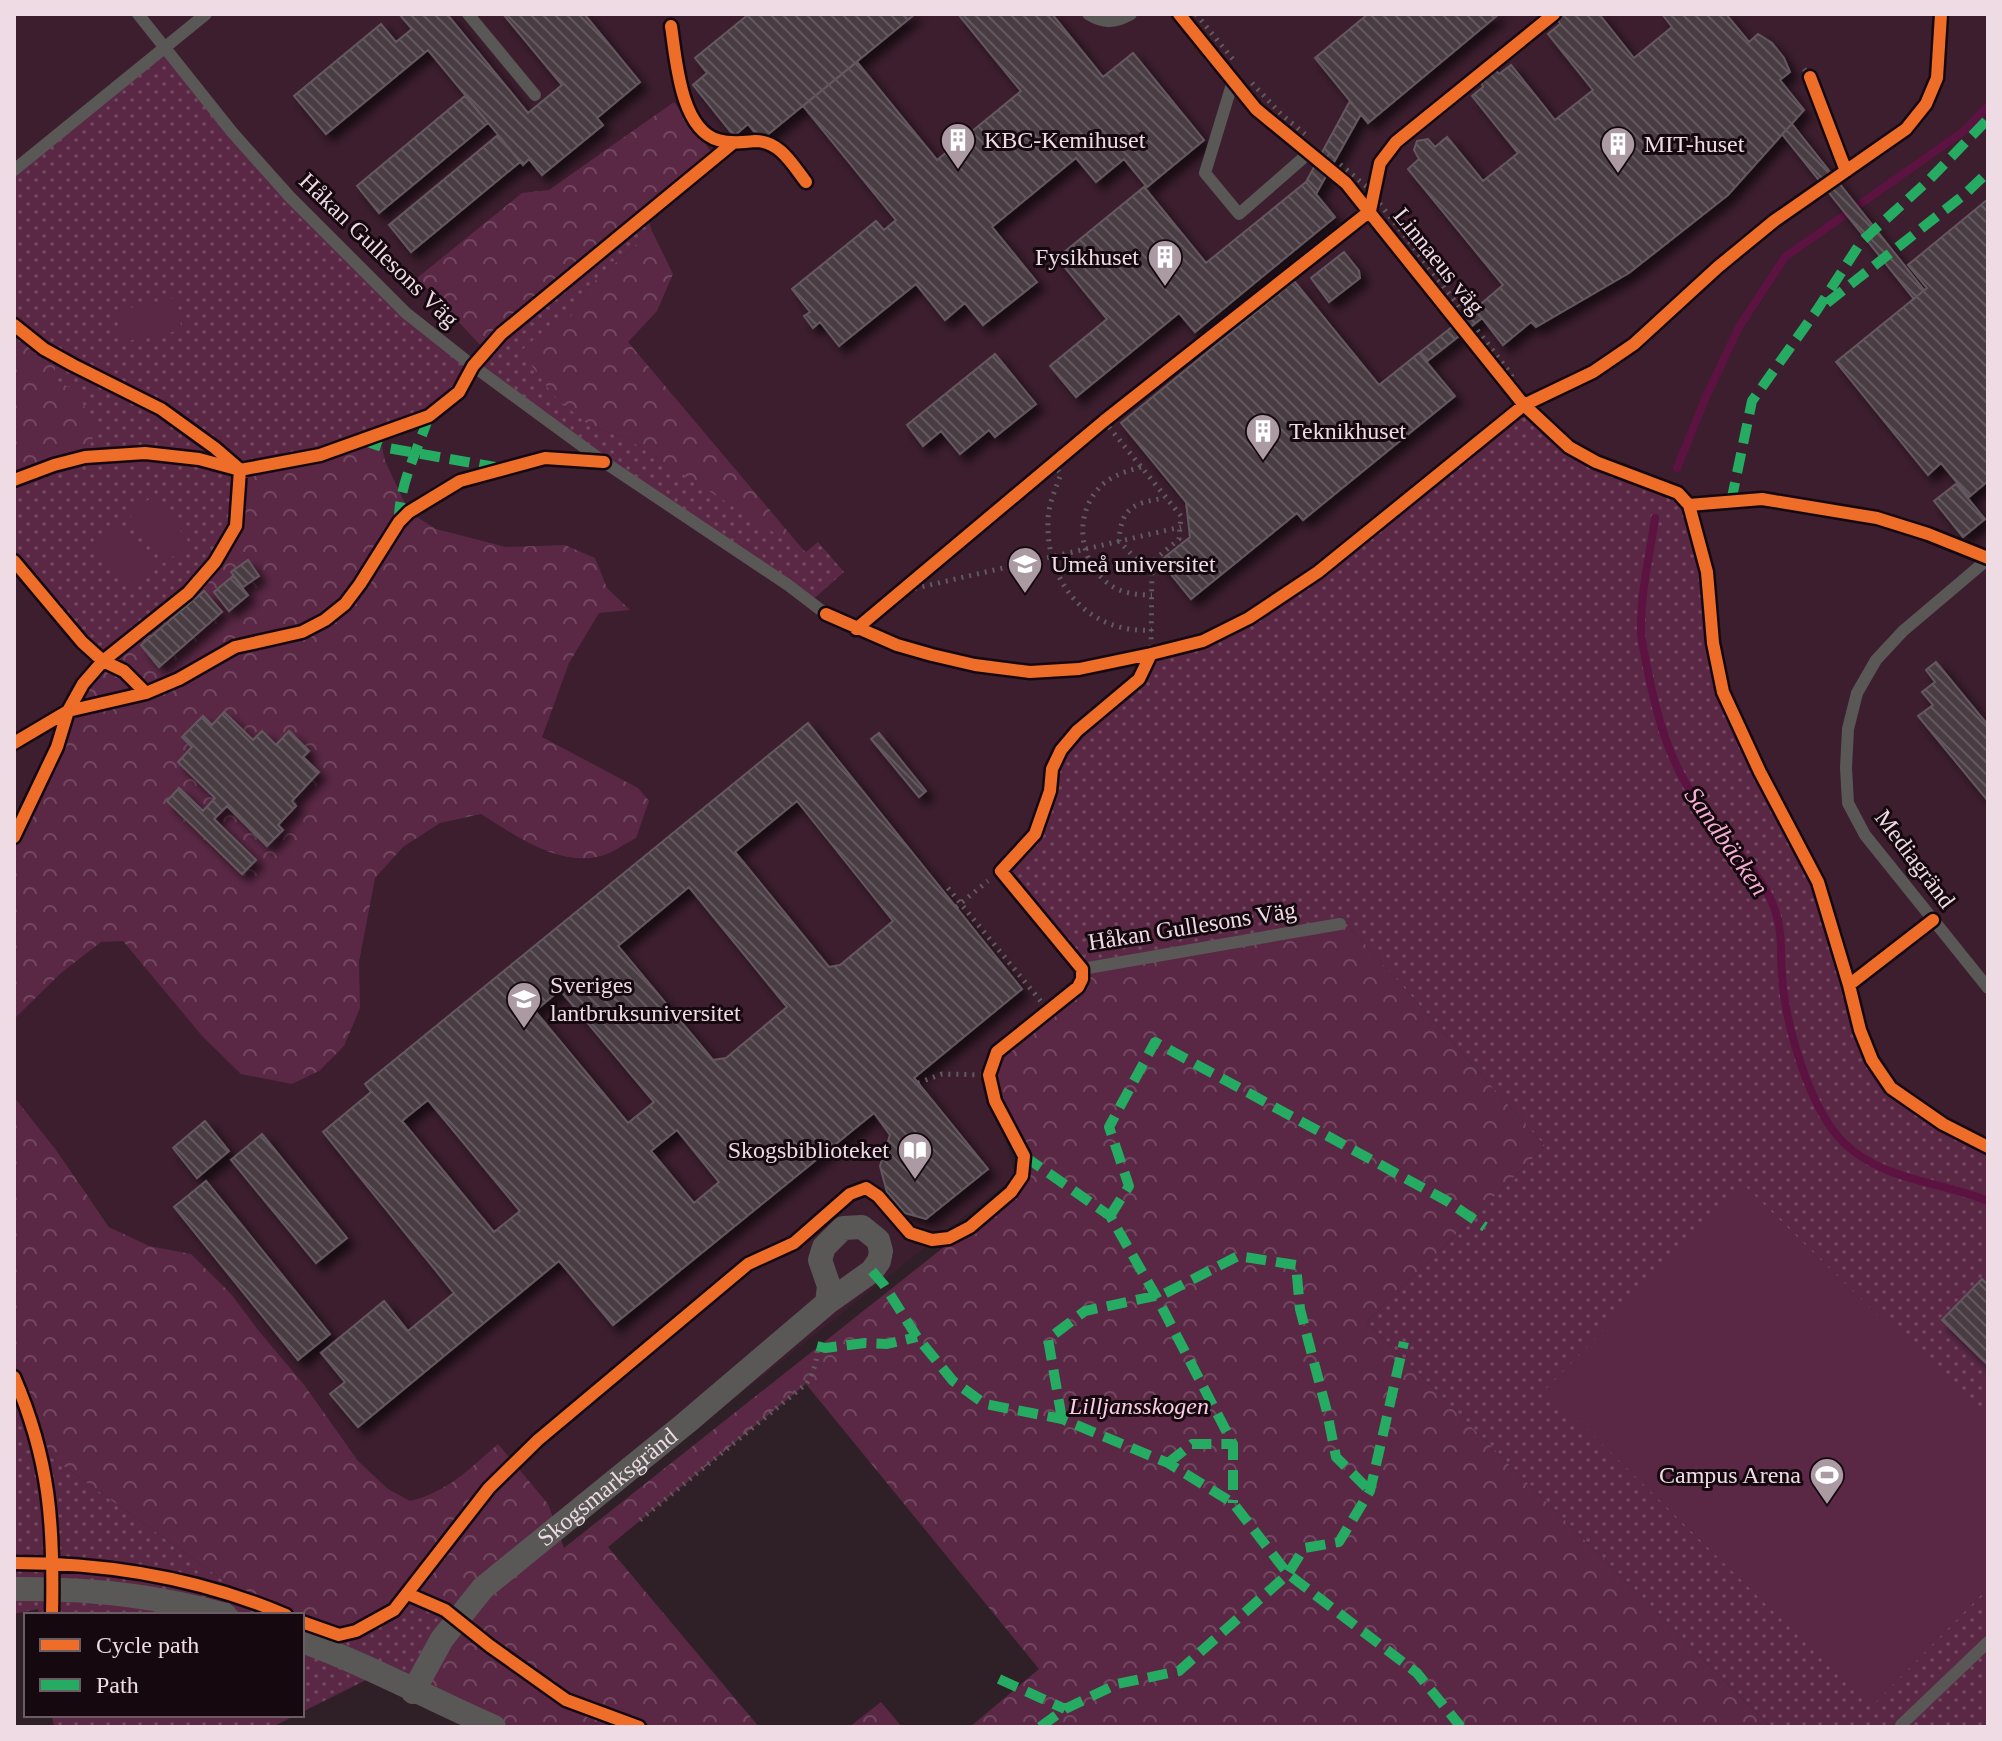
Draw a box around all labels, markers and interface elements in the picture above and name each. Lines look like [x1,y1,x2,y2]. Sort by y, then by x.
building icon: KBC-Kemihuset [939,121,977,171]
building icon: MIT-huset [1599,125,1637,175]
place label: KBC-Kemihuset [984,127,1146,153]
place label: MIT-huset [1644,131,1745,157]
street label: Håkan Gullesons Väg [294,168,464,332]
street label: Linnaeus väg [1388,203,1490,319]
building icon: Fysikhuset [1146,238,1184,288]
place label: Fysikhuset [1035,244,1139,270]
building icon: Teknikhuset [1244,412,1282,462]
place label: Teknikhuset [1289,418,1406,444]
school or university icon: Umeå universitet [1006,545,1044,595]
place label: Umeå universitet [1051,551,1216,577]
water label: Sandbäcken [1679,782,1774,901]
street label: Mediagränd [1870,805,1960,913]
street label: Håkan Gullesons Väg [1086,897,1298,955]
place label: Sveriges lantbruksuniversitet [550,972,741,1026]
school or university icon: Sveriges lantbruksuniversitet [505,980,543,1030]
library icon: Skogsbiblioteket [896,1131,934,1181]
place label: Skogsbiblioteket [728,1137,889,1163]
park label: Lilljansskogen [1068,1393,1209,1419]
street label: Skogsmarksgränd [532,1423,682,1551]
sports icon: Campus Arena [1808,1456,1846,1506]
place label: Campus Arena [1659,1462,1801,1488]
legend [24,1613,304,1717]
text: Cycle path [96,1632,199,1658]
text: Path [96,1672,139,1698]

